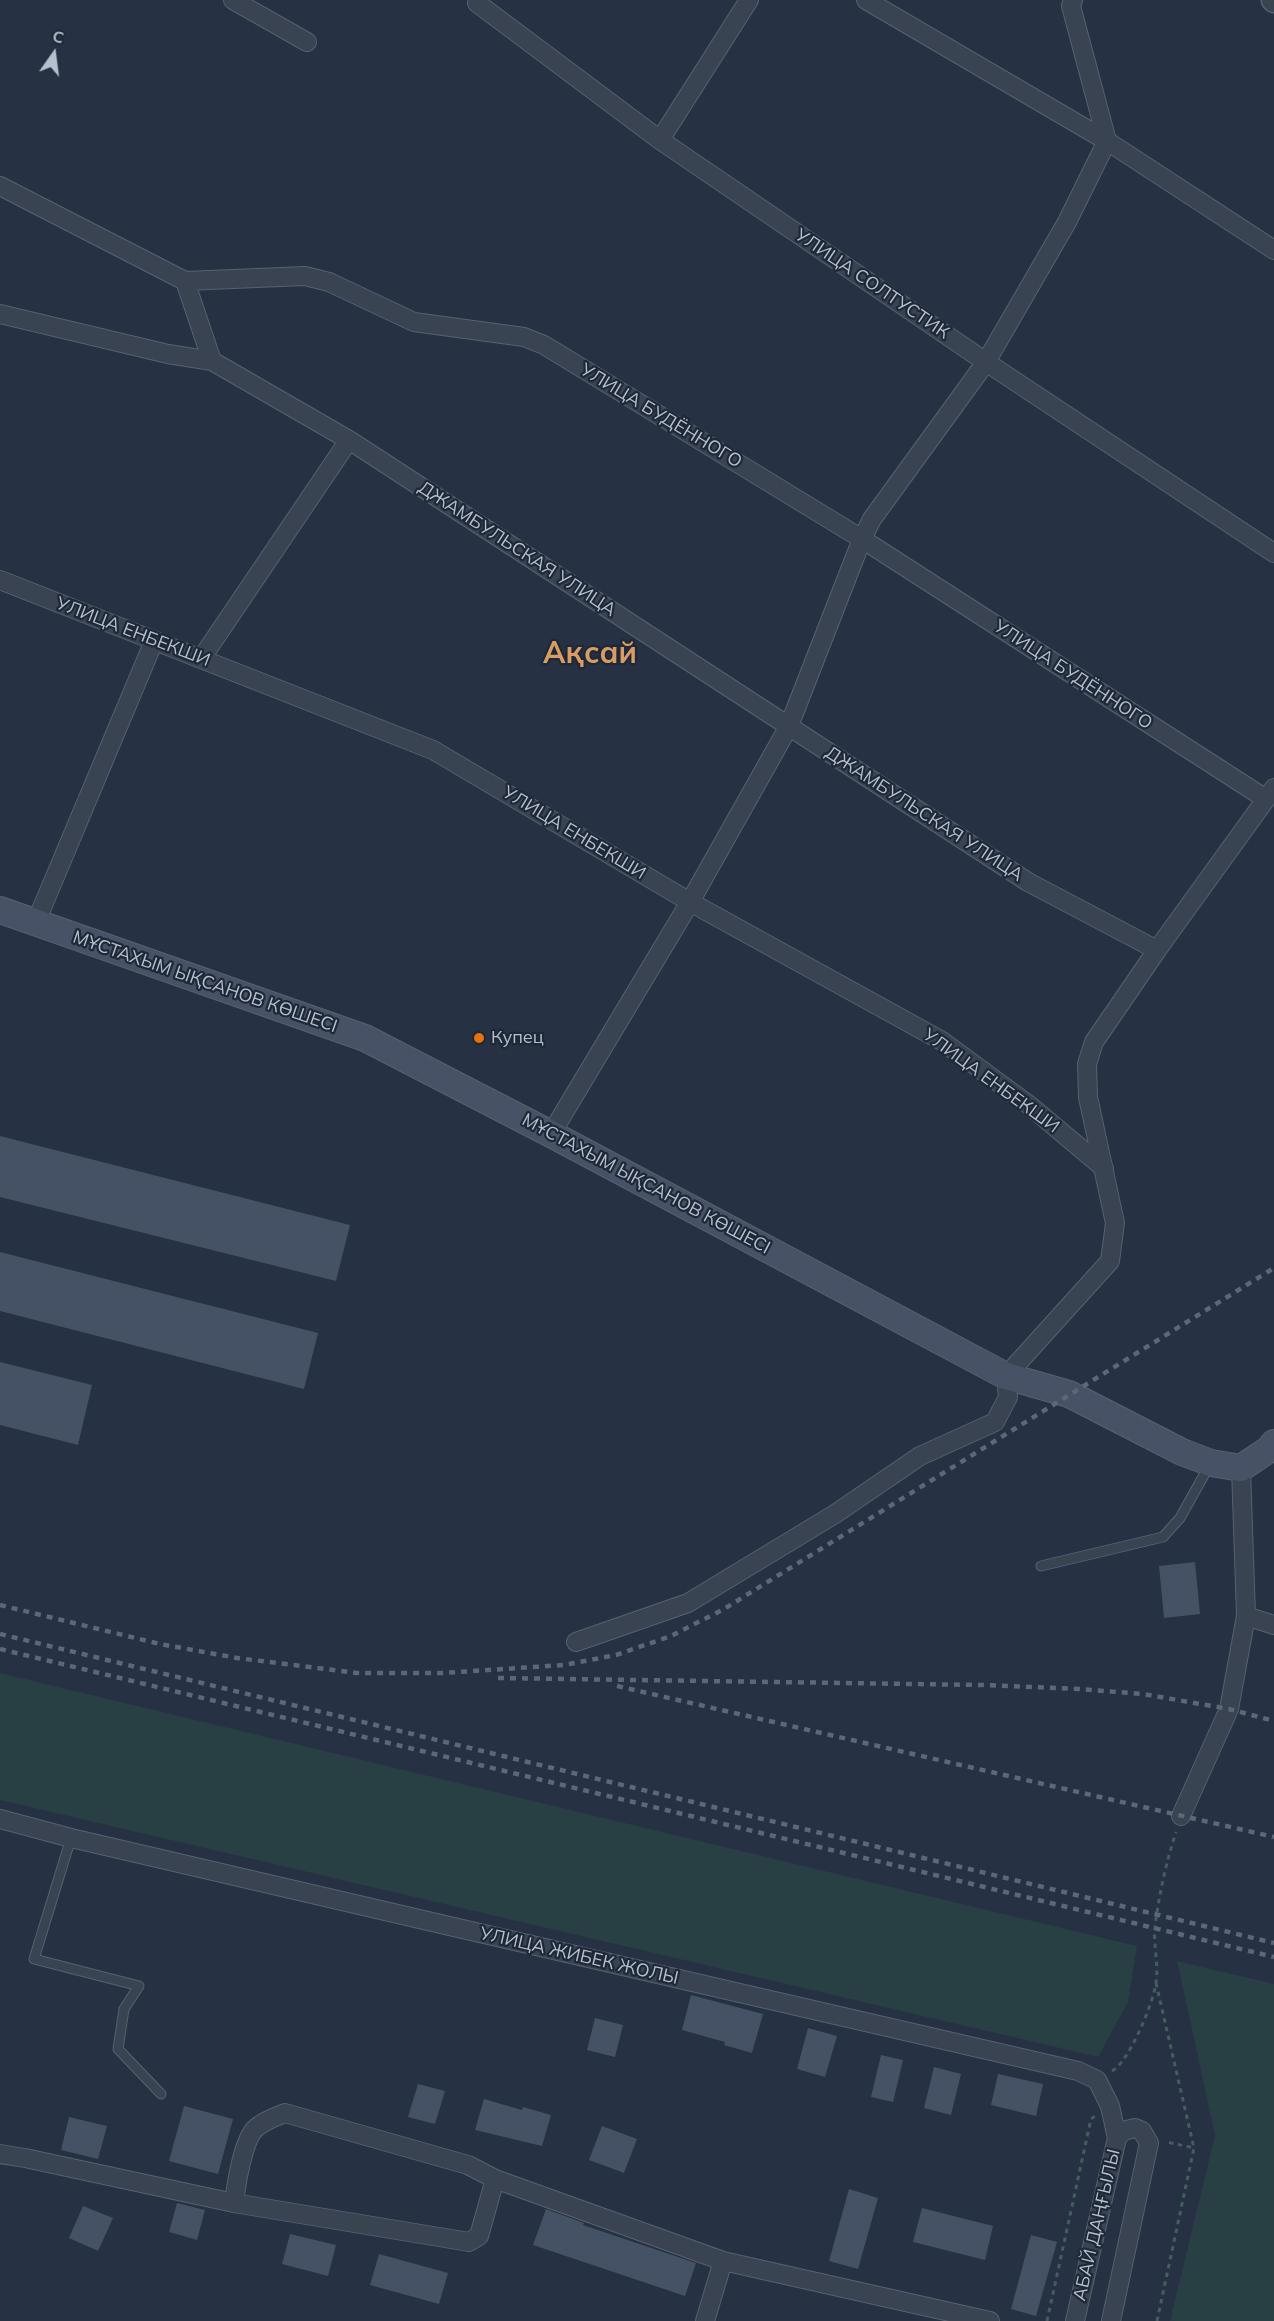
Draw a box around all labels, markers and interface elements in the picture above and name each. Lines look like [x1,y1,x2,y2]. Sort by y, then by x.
north arrow [24,24,84,84]
text: С [51,26,66,48]
street label: УЛИЦА СОЛТУСТИК [791,224,953,344]
street label: УЛИЦА БУДЁННОГО [576,359,746,473]
street label: ДЖАМБУЛЬСКАЯ УЛИЦА [414,477,620,621]
street label: УЛИЦА ЕНБЕКШИ [53,593,213,671]
street label: УЛИЦА БУДЁННОГО [990,616,1156,734]
district label: Ақсай [543,636,637,672]
street label: ДЖАМБУЛЬСКАЯ УЛИЦА [821,742,1027,886]
street label: УЛИЦА ЕНБЕКШИ [498,782,650,884]
street label: МҰСТАХЫМ ЫҚСАНОВ КӨШЕСІ [70,927,340,1037]
street label: УЛИЦА ЕНБЕКШИ [919,1024,1063,1138]
place label: Купец [491,1027,544,1049]
marker: Купец [472,1031,486,1045]
street label: МҰСТАХЫМ ЫҚСАНОВ КӨШЕСІ [518,1109,774,1259]
street label: УЛИЦА ЖИБЕК ЖОЛЫ [478,1923,680,1989]
street label: АБАЙ ДАҢҒЫЛЫ [1069,2147,1125,2303]

